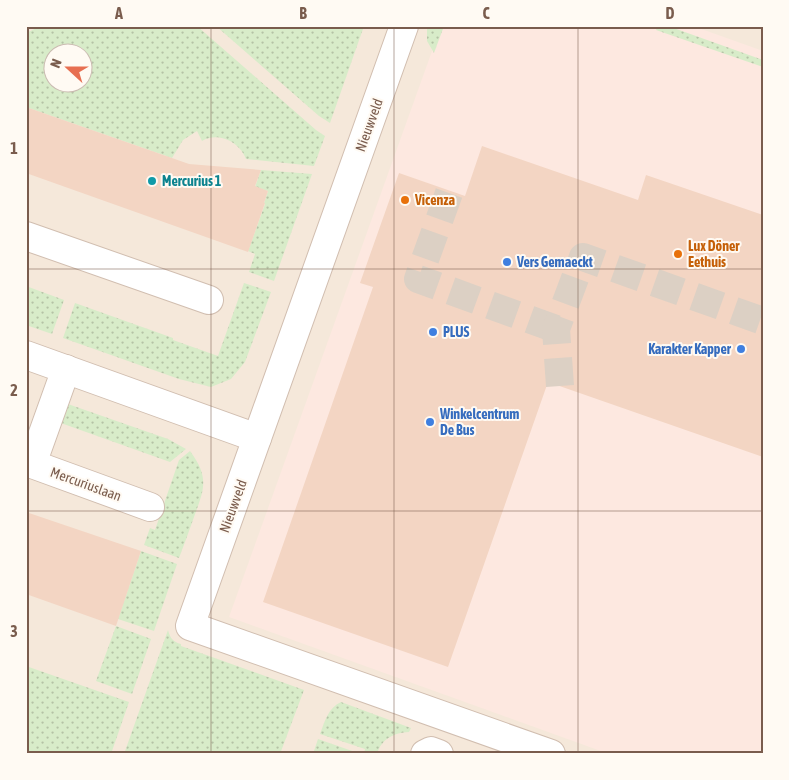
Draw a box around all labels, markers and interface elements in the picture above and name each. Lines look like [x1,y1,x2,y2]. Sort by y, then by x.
text: A [114,4,123,22]
text: B [299,4,307,22]
text: C [482,4,490,22]
text: D [666,4,675,22]
north arrow [42,42,92,92]
text: N [47,57,65,70]
street label: Nieuwveld [352,96,386,154]
text: 1 [10,139,18,157]
place label: Mercurius 1 [162,173,222,189]
marker: Mercurius 1 [146,175,158,187]
place label: Vicenza [414,192,455,208]
marker: Vicenza [399,194,411,206]
place label: Lux Döner Eethuis [688,238,740,270]
marker: Lux Döner Eethuis [672,248,684,260]
place label: Vers Gemaeckt [516,254,593,270]
marker: Vers Gemaeckt [501,256,513,268]
place label: PLUS [443,324,470,340]
marker: PLUS [427,326,439,338]
place label: Karakter Kapper [648,341,732,357]
marker: Karakter Kapper [735,343,747,355]
text: 2 [10,381,18,399]
place label: Winkelcentrum De Bus [439,406,519,438]
marker: Winkelcentrum De Bus [424,416,436,428]
street label: Mercuriuslaan [48,464,124,504]
street label: Nieuwveld [216,477,250,535]
text: 3 [10,622,18,640]

